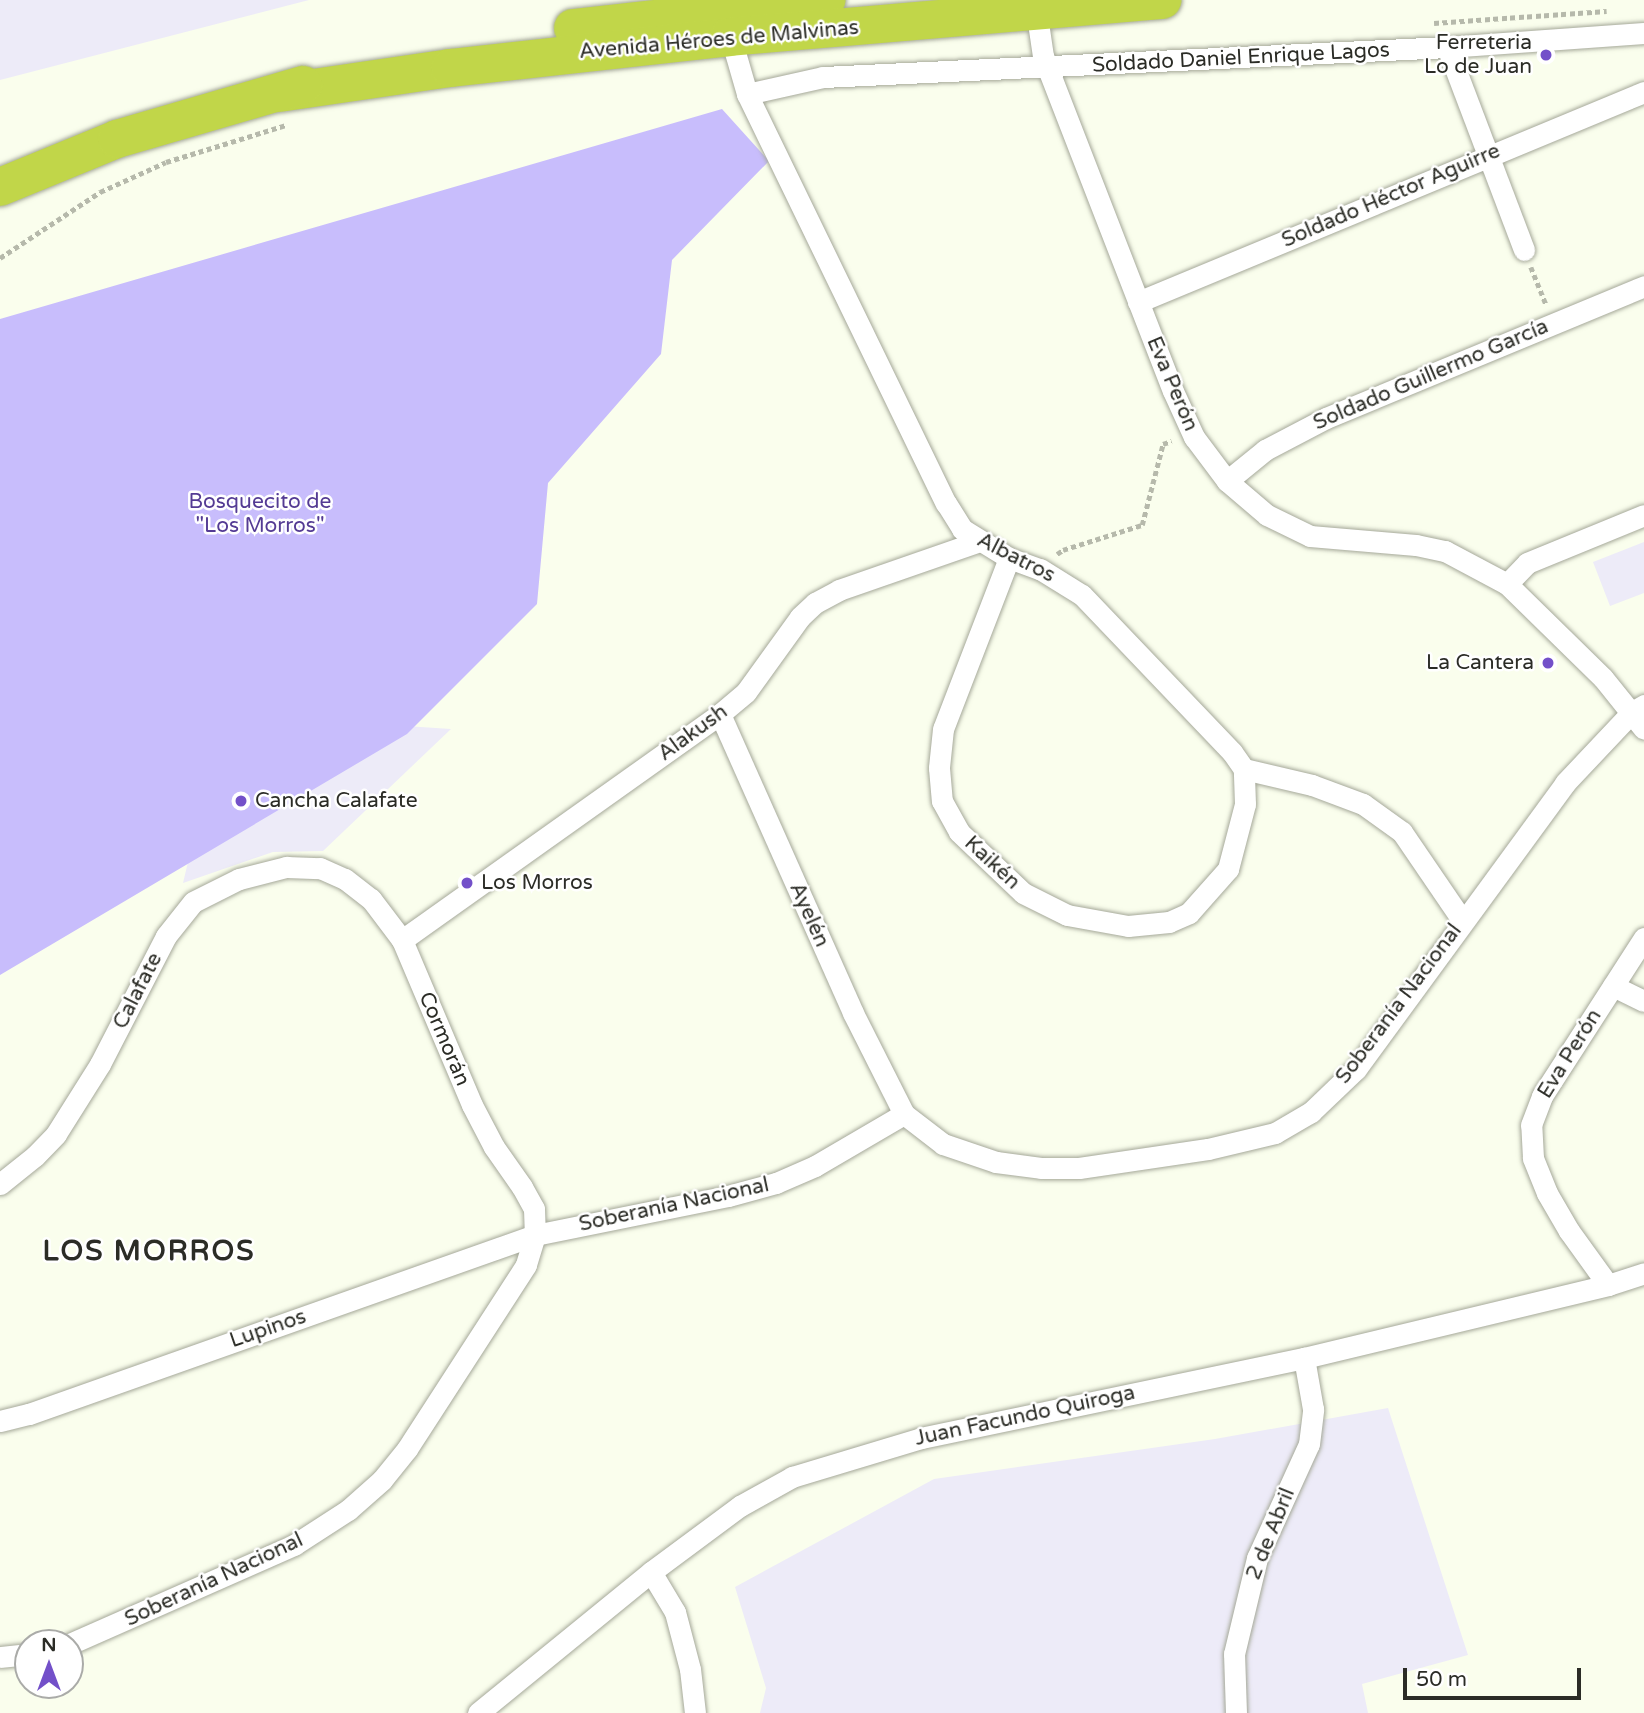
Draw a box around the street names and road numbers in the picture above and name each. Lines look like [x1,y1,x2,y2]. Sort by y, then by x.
street label: Avenida Héroes de Malvinas [578,15,860,65]
street label: Soldado Daniel Enrique Lagos [1091,38,1391,78]
street label: Soldado Héctor Aguirre [1278,139,1504,253]
street label: Soldado Guillermo García [1310,314,1552,436]
street label: Eva Perón [1141,333,1203,435]
street label: Albatros [973,528,1059,588]
street label: Alakush [653,699,733,767]
street label: Kaikén [959,831,1025,895]
street label: Ayelén [784,879,834,951]
street label: Soberanía Nacional [1331,919,1467,1089]
street label: Calafate [108,949,168,1033]
street label: Cormorán [413,988,475,1090]
street label: Eva Perón [1533,1005,1607,1103]
street label: Soberanía Nacional [577,1173,771,1237]
street label: Lupinos [227,1304,309,1354]
street label: Juan Facundo Quiroga [913,1380,1137,1452]
street label: 2 de Abril [1241,1485,1301,1583]
street label: Soberanía Nacional [121,1528,307,1632]

